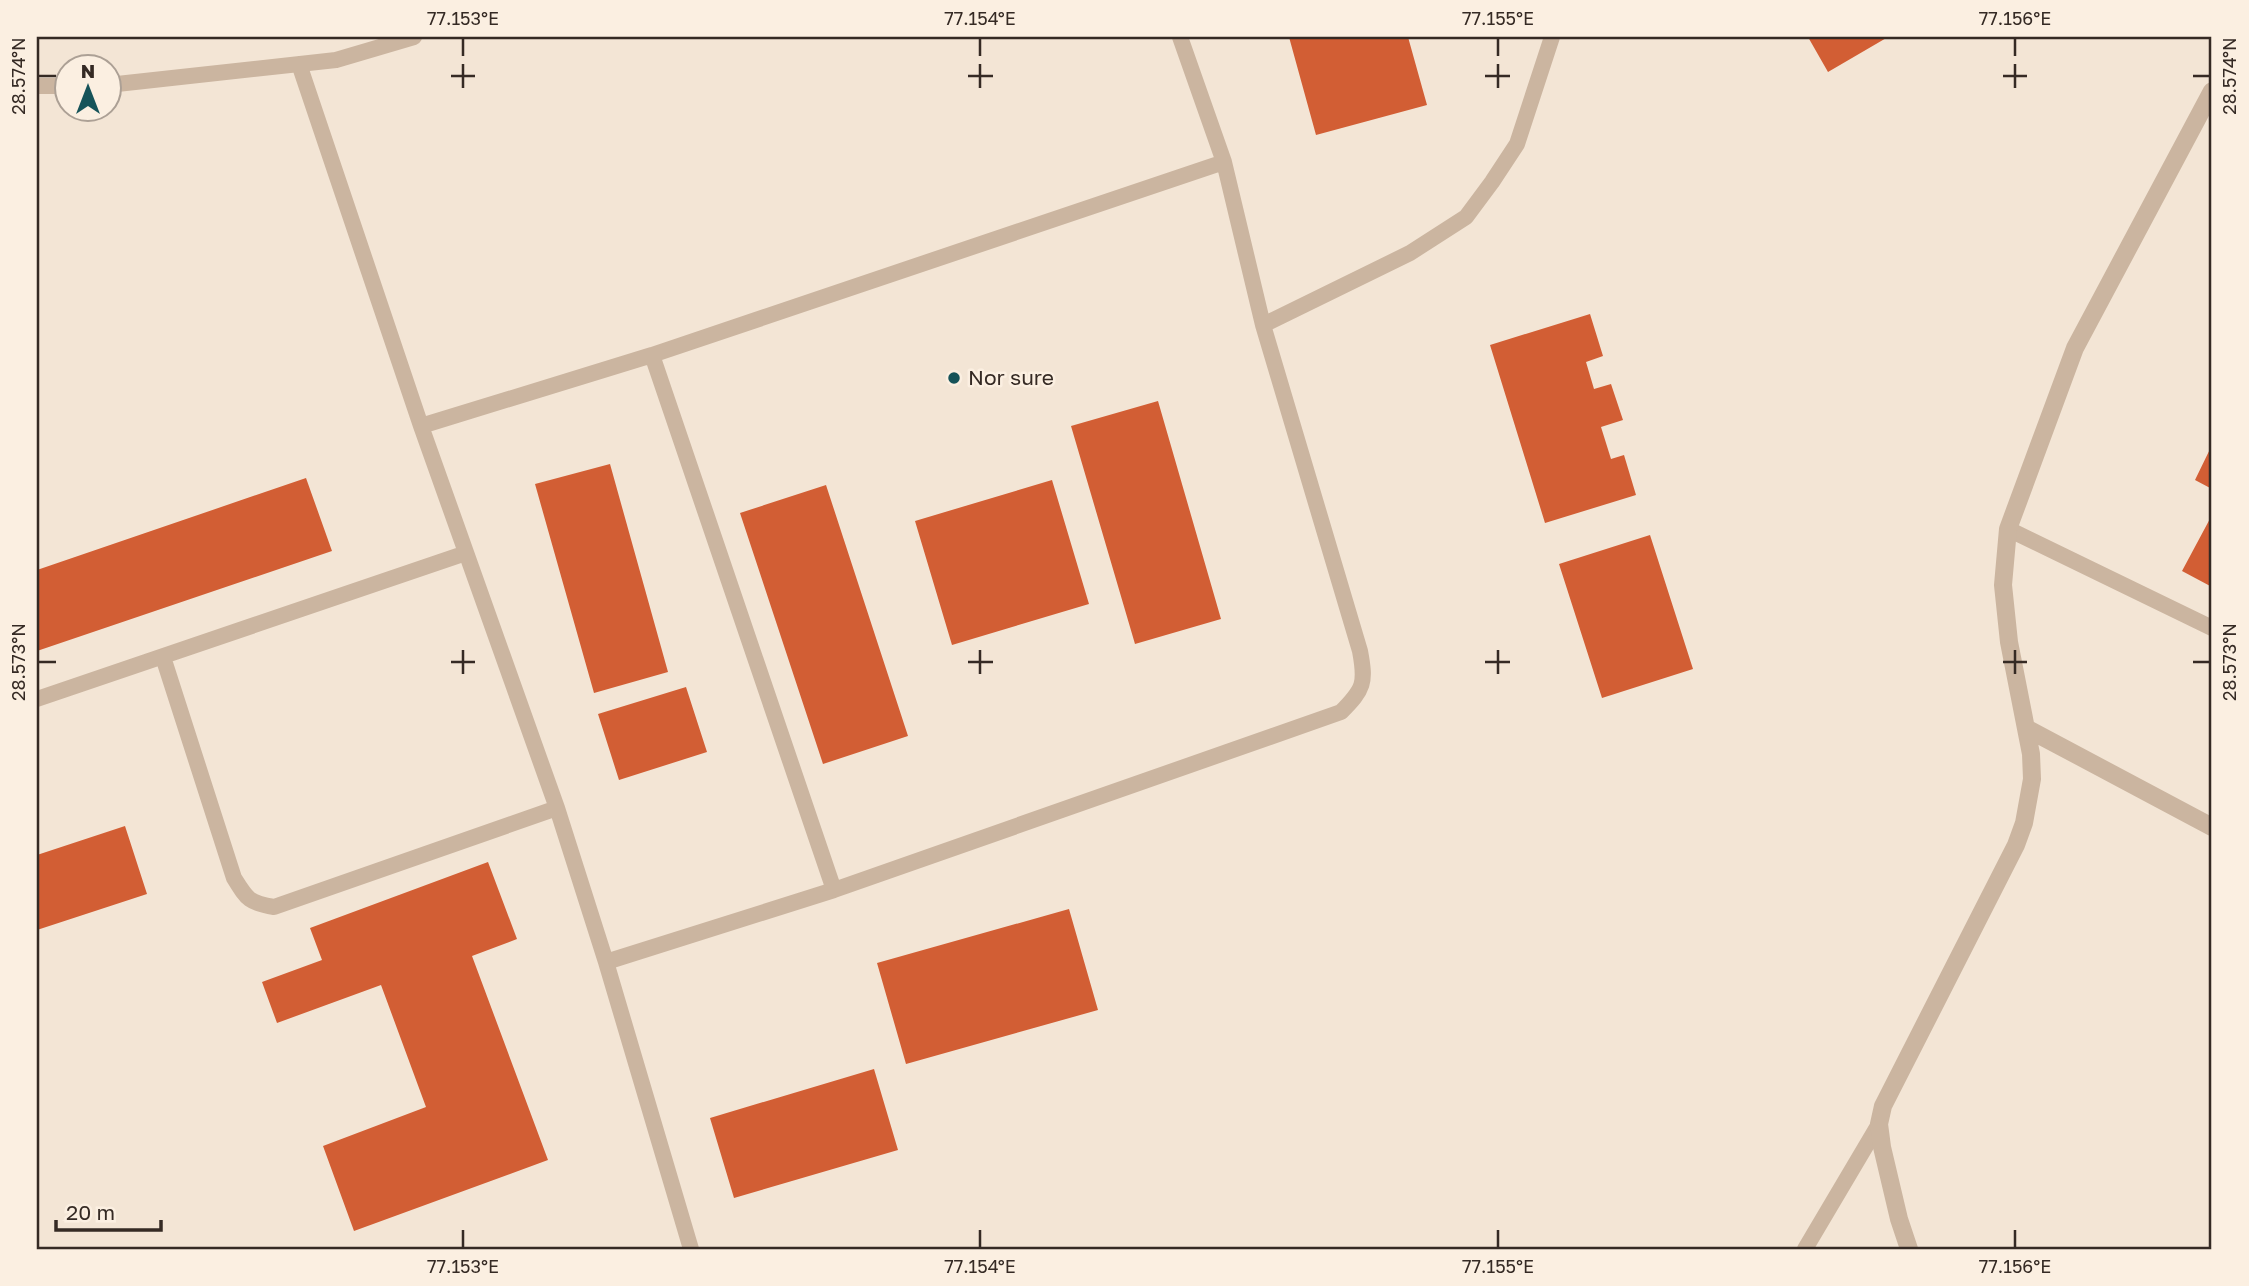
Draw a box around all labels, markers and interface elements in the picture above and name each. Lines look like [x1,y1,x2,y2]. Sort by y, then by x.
text: 77.153°E [427,7,499,29]
text: 77.154°E [944,7,1016,29]
text: 77.155°E [1462,7,1534,29]
text: 77.156°E [1979,7,2051,29]
text: 28.574°N [7,37,29,115]
text: 28.574°N [2218,37,2240,115]
north arrow [52,52,122,122]
text: N [81,59,95,82]
place label: Nor sure [968,364,1054,390]
marker: Nor sure [946,370,962,386]
text: 28.573°N [7,623,29,701]
text: 28.573°N [2218,623,2240,701]
scale bar [56,1188,161,1232]
text: 20 m [66,1199,115,1225]
text: 77.153°E [427,1255,499,1277]
text: 77.154°E [944,1255,1016,1277]
text: 77.155°E [1462,1255,1534,1277]
text: 77.156°E [1979,1255,2051,1277]

